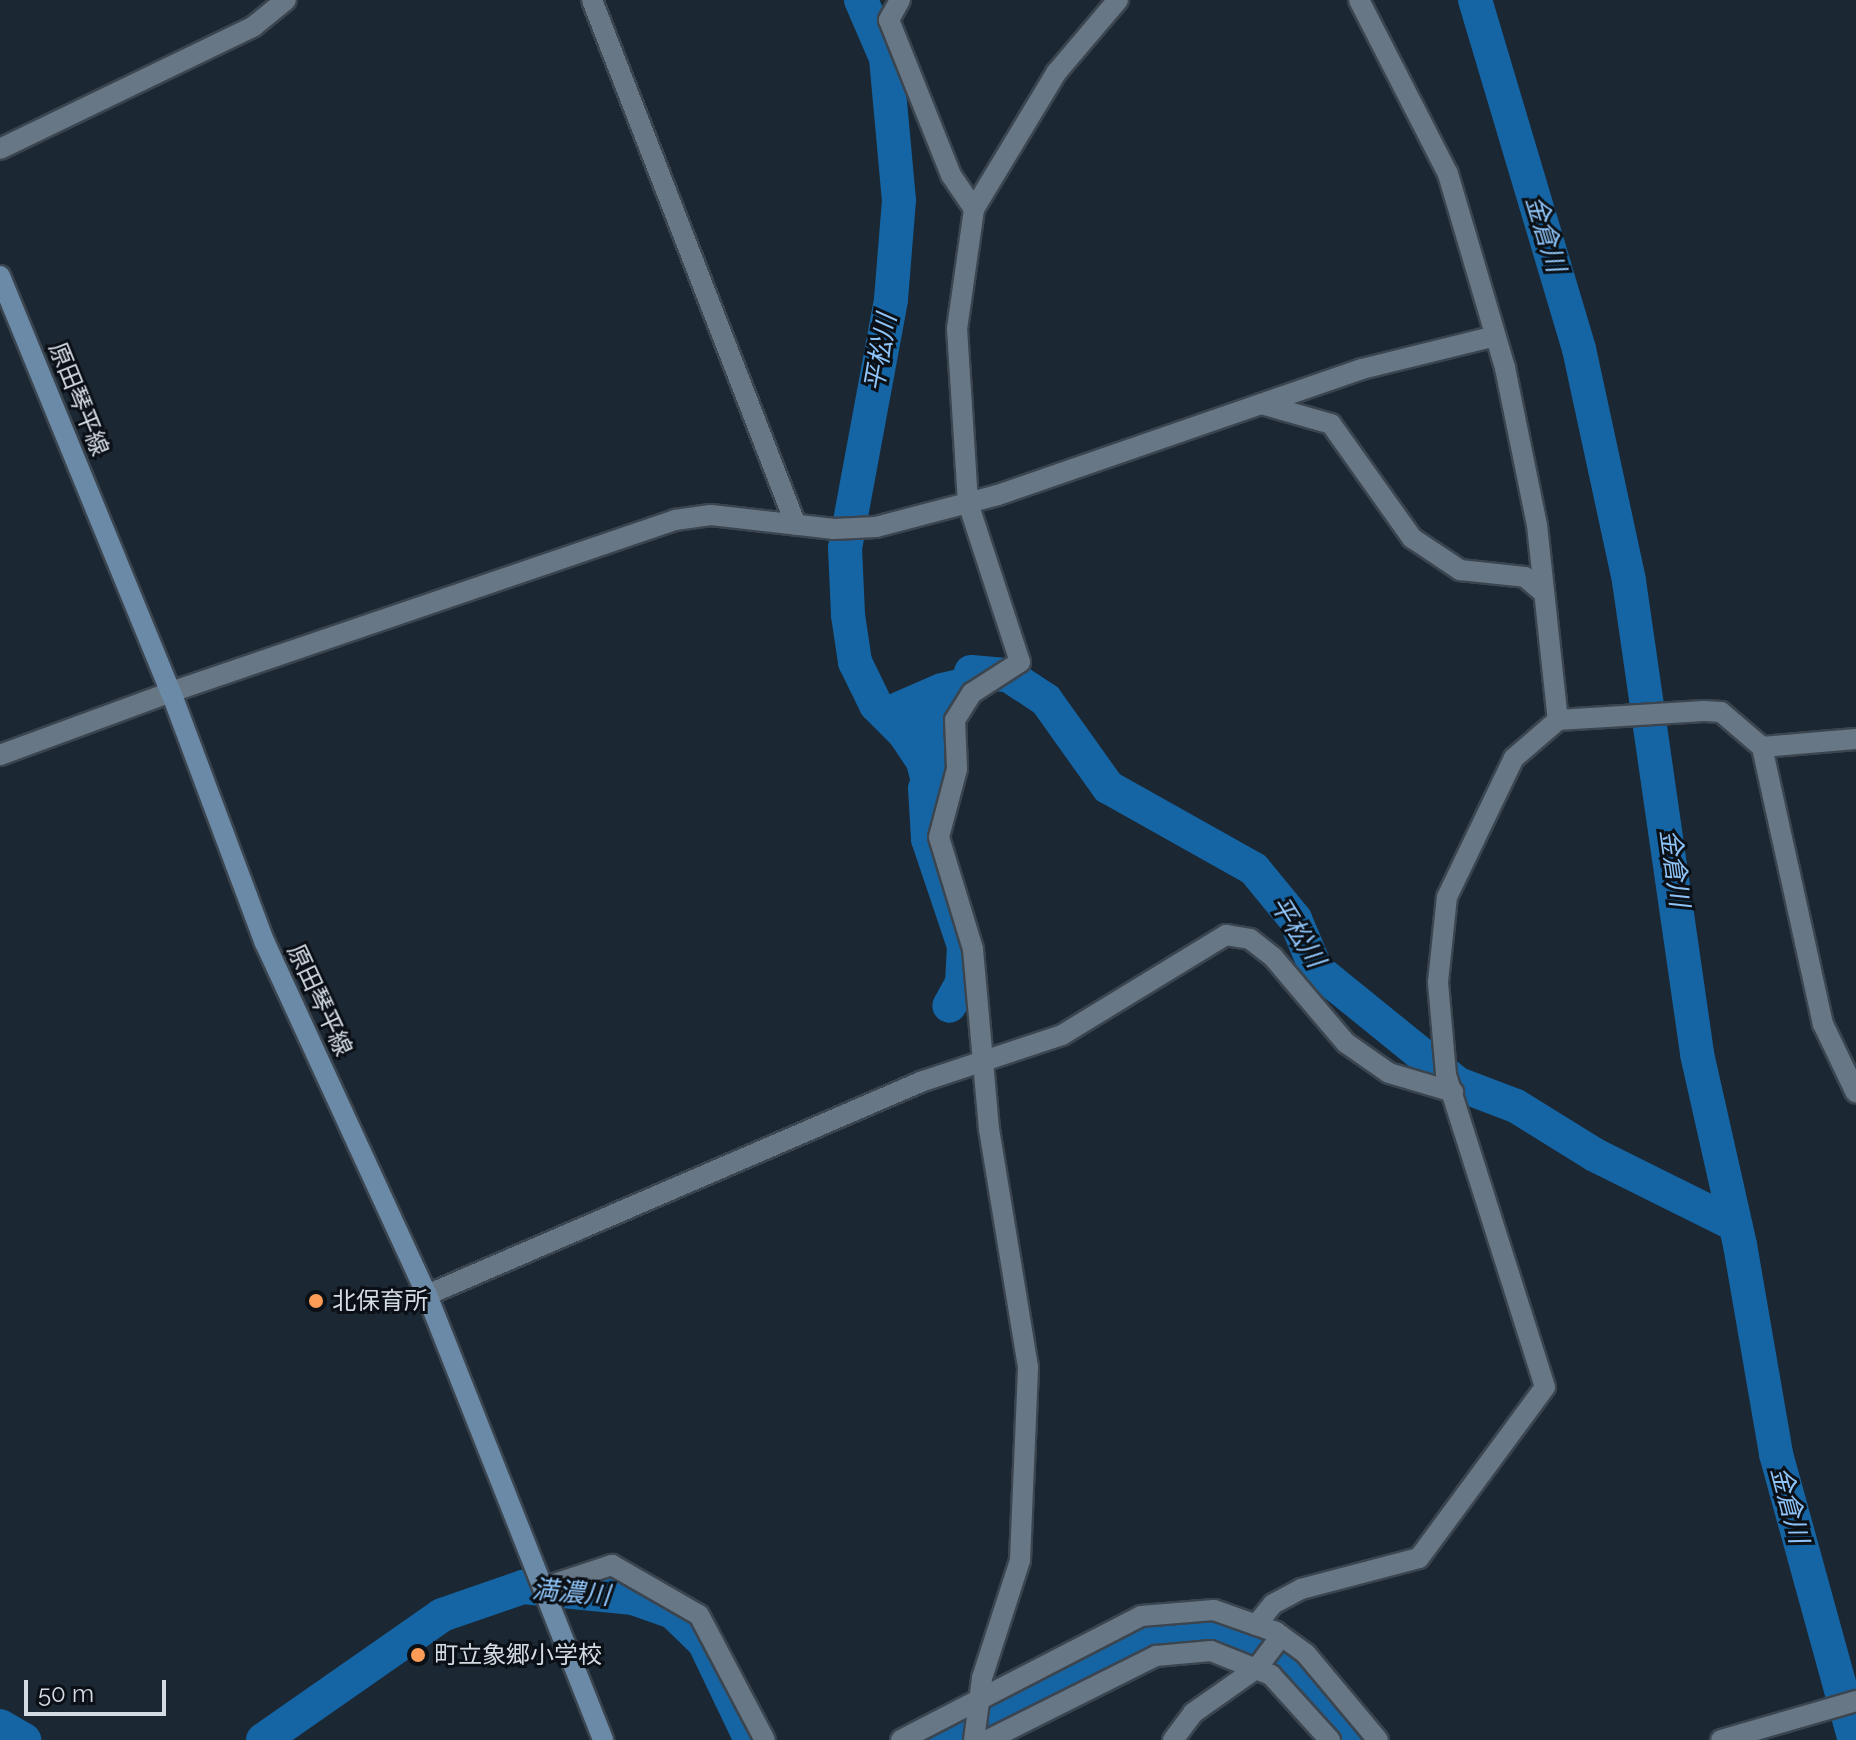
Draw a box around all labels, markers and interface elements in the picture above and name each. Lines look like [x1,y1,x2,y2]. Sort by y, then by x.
water label: 金倉川 [1519,192,1571,276]
water label: 平松川 [859,312,903,394]
street label: 原田琴平線 [43,338,115,460]
water label: 金倉川 [1653,827,1695,909]
water label: 平松川 [1263,891,1331,973]
street label: 原田琴平線 [282,940,358,1060]
place label: 北保育所 [332,1287,428,1315]
marker: 北保育所 [307,1292,325,1310]
water label: 金倉川 [1764,1463,1814,1547]
water label: 満濃川 [531,1574,611,1612]
place label: 町立象郷小学校 [434,1641,602,1669]
marker: 町立象郷小学校 [409,1646,427,1664]
scale bar [28,1664,170,1714]
text: 50 m [38,1679,94,1708]

